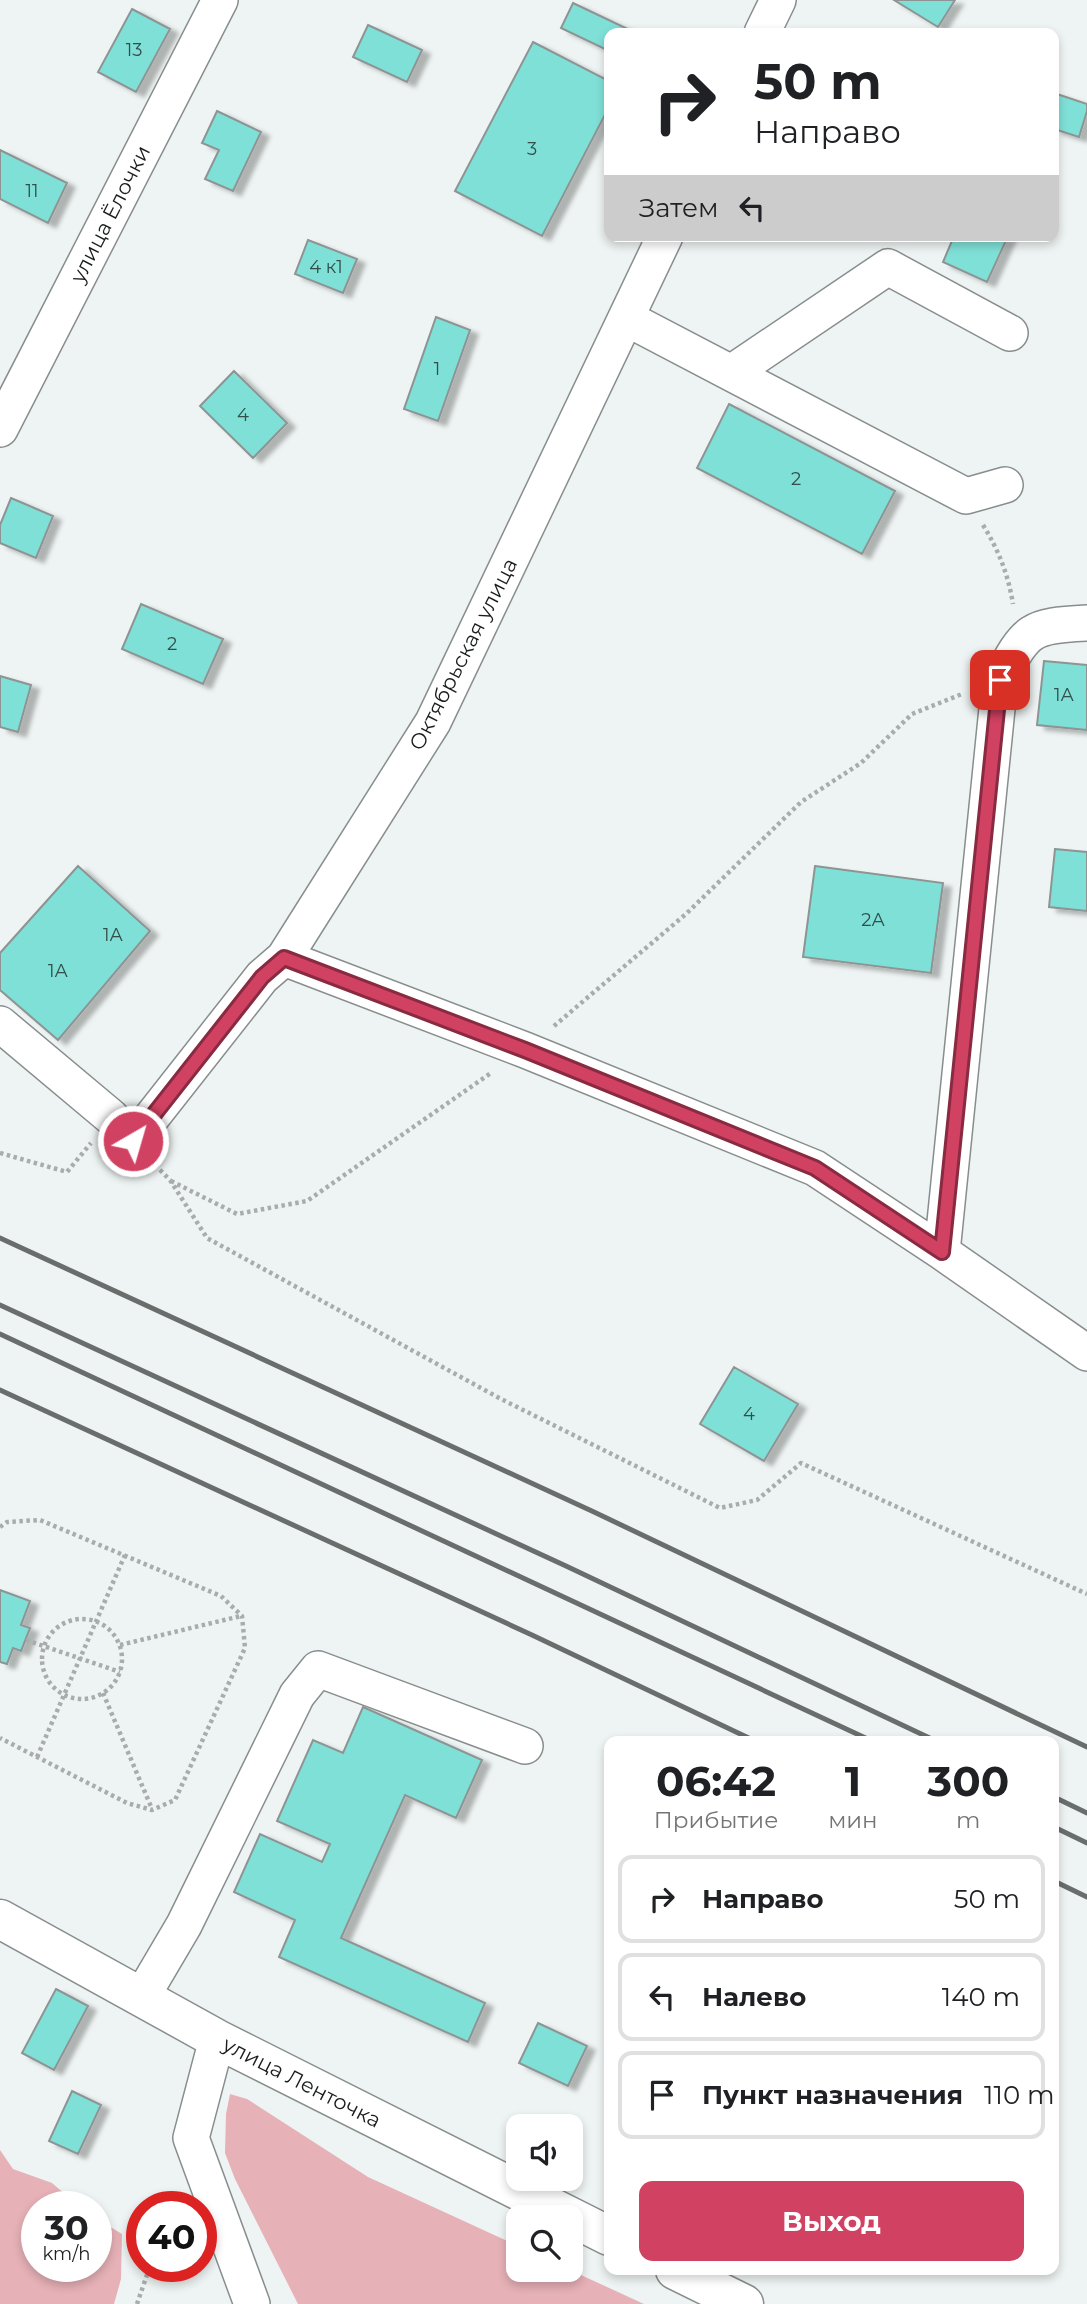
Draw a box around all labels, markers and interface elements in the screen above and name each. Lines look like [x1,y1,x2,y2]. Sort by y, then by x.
house number: 13 [126,39,142,61]
text: 50 m [754,52,882,111]
icon: right [639,56,730,147]
text: Направо [754,112,901,151]
house number: 3 [527,138,537,160]
street label: улица Ёлочки [64,141,155,288]
house number: 11 [26,180,39,202]
icon: left [733,189,771,227]
text: Затем [639,192,719,224]
house number: 4 к1 [309,256,343,278]
house number: 1 [434,358,440,380]
house number: 4 [237,404,249,426]
house number: 2 [791,468,801,490]
street label: Октябрьская улица [404,554,522,754]
house number: 2 [167,633,177,655]
pin [970,650,1030,710]
icon: arrive [981,661,1019,699]
house number: 1А [1054,684,1075,706]
house number: 2А [861,909,885,931]
house number: 1А [103,924,124,946]
house number: 1А [48,960,69,982]
position arrow [96,1104,170,1178]
house number: 4 [743,1403,755,1425]
text: 06:42 [656,1755,776,1807]
text: 1 [845,1755,861,1807]
text: 300 [927,1755,1009,1807]
text: Прибытие [654,1806,778,1834]
text: мин [828,1806,878,1834]
text: m [956,1806,981,1834]
icon: right [643,1880,681,1918]
text: Направо [702,1883,823,1915]
text: 50 m [954,1883,1020,1915]
icon: left [643,1978,681,2016]
text: Налево [702,1981,806,2013]
text: 140 m [942,1981,1020,2013]
street label: улица Ленточка [218,2031,385,2133]
icon: arrive [643,2076,681,2114]
text: Пункт назначения [702,2079,963,2111]
text: 110 m [984,2079,1055,2111]
map controls [506,2114,583,2282]
button: sound [506,2114,583,2191]
button: Выход [639,2181,1024,2261]
speed limit sign: 40 [126,2191,217,2282]
button: search [506,2205,583,2282]
text: 30 [44,2206,89,2249]
text: km/h [42,2243,91,2265]

